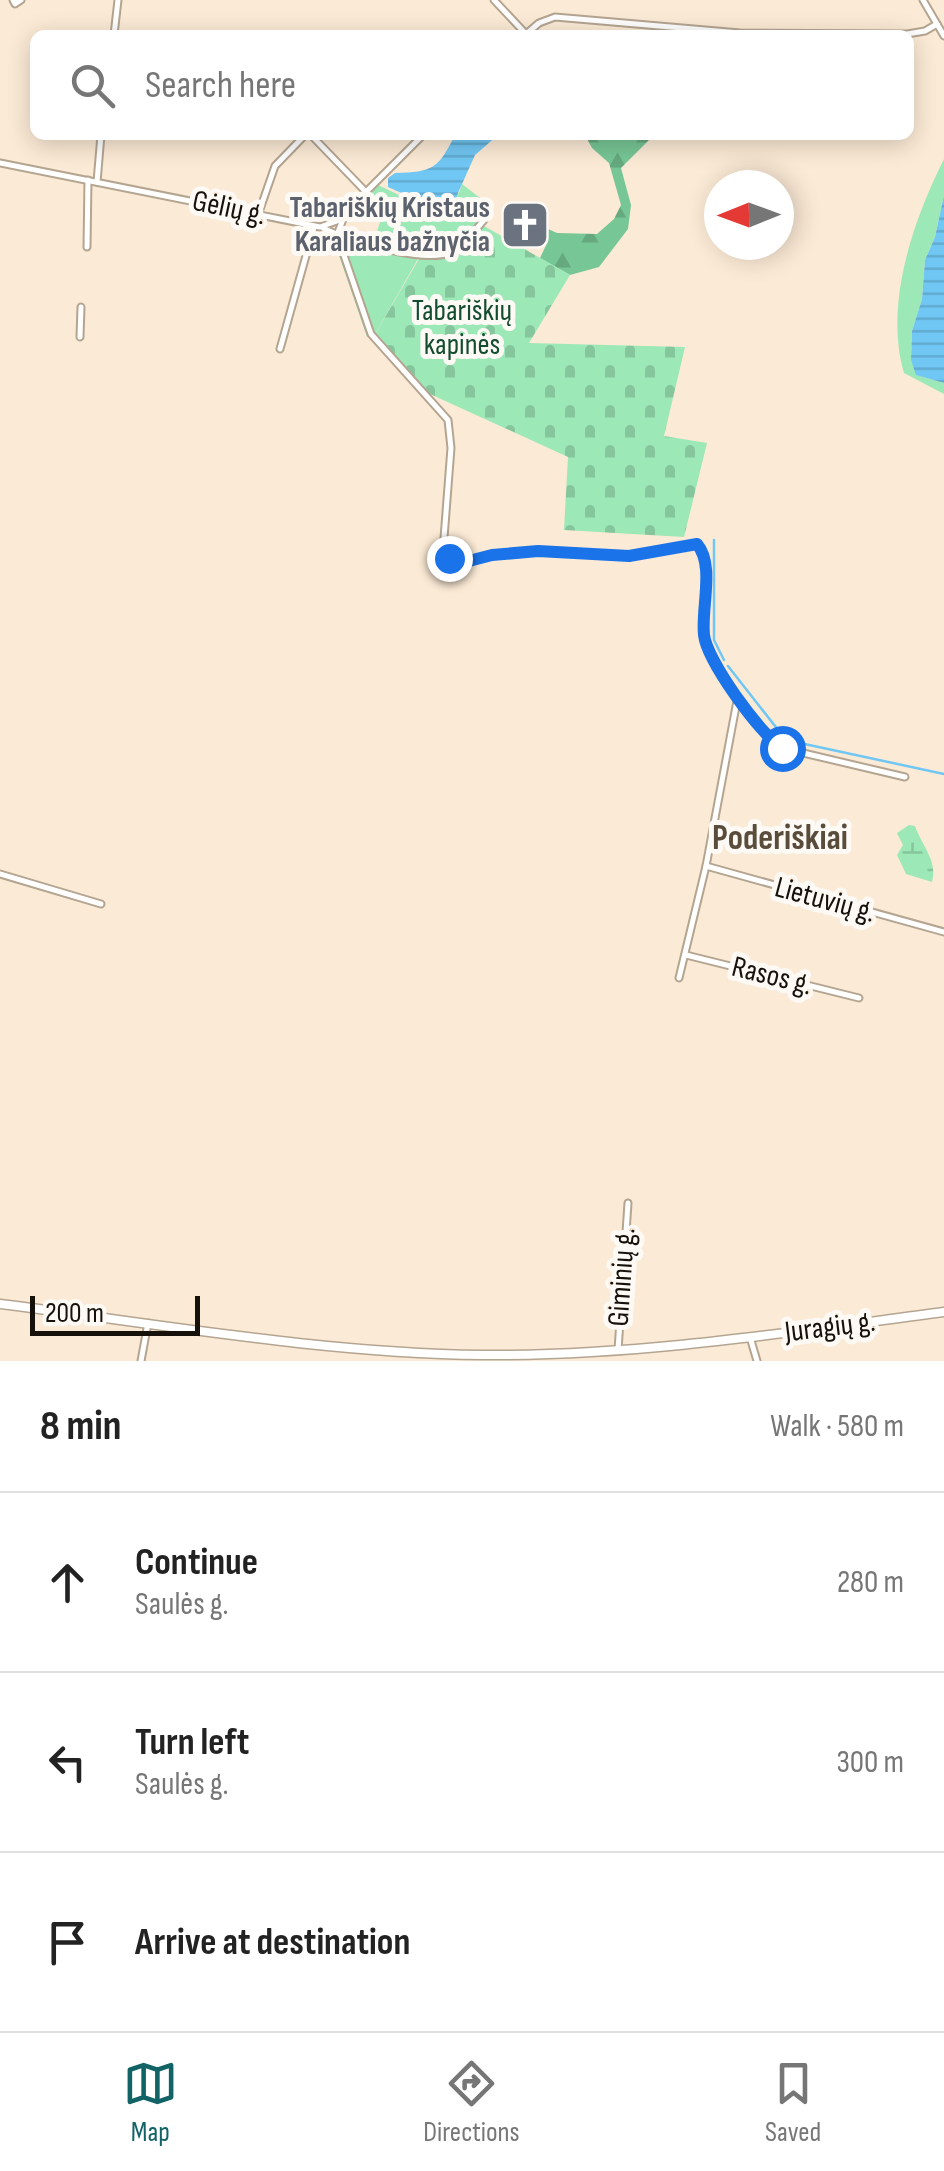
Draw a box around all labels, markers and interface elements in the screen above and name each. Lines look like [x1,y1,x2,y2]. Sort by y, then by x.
search box [30,30,914,140]
icon: search [65,58,120,113]
text: Search here [145,63,296,108]
north arrow [704,170,794,260]
street label: Gėlių g. [189,183,269,233]
place label: Tabariškių Kristaus Karaliaus bažnyčia [290,190,490,260]
church icon: Tabariškių Kristaus Karaliaus bažnyčia [499,199,551,251]
park label: Tabariškių kapinės [412,293,512,363]
route end [427,536,473,582]
route start [760,726,806,772]
district label: Poderiškiai [712,817,848,860]
street label: Lietuvių g. [771,869,879,931]
street label: Rasos g. [728,949,816,1003]
street label: Giminių g. [601,1226,643,1328]
scale bar [30,1291,200,1336]
text: 200 m [45,1297,104,1330]
street label: Juragių g. [782,1304,877,1351]
text: 8 min [40,1401,121,1452]
text: Walk · 580 m [770,1407,904,1446]
text: Continue [135,1540,258,1585]
icon: ahead [40,1555,95,1610]
text: 280 m [837,1563,904,1602]
text: Saulės g. [135,1585,229,1624]
text: Turn left [135,1720,249,1765]
icon: left [40,1735,95,1790]
text: 300 m [836,1743,904,1782]
text: Saulės g. [135,1765,229,1804]
icon: arrive [40,1915,95,1970]
text: Arrive at destination [135,1920,410,1965]
tab: Map [123,2056,178,2149]
tab: Directions [423,2056,520,2149]
tab: Saved [765,2056,821,2149]

